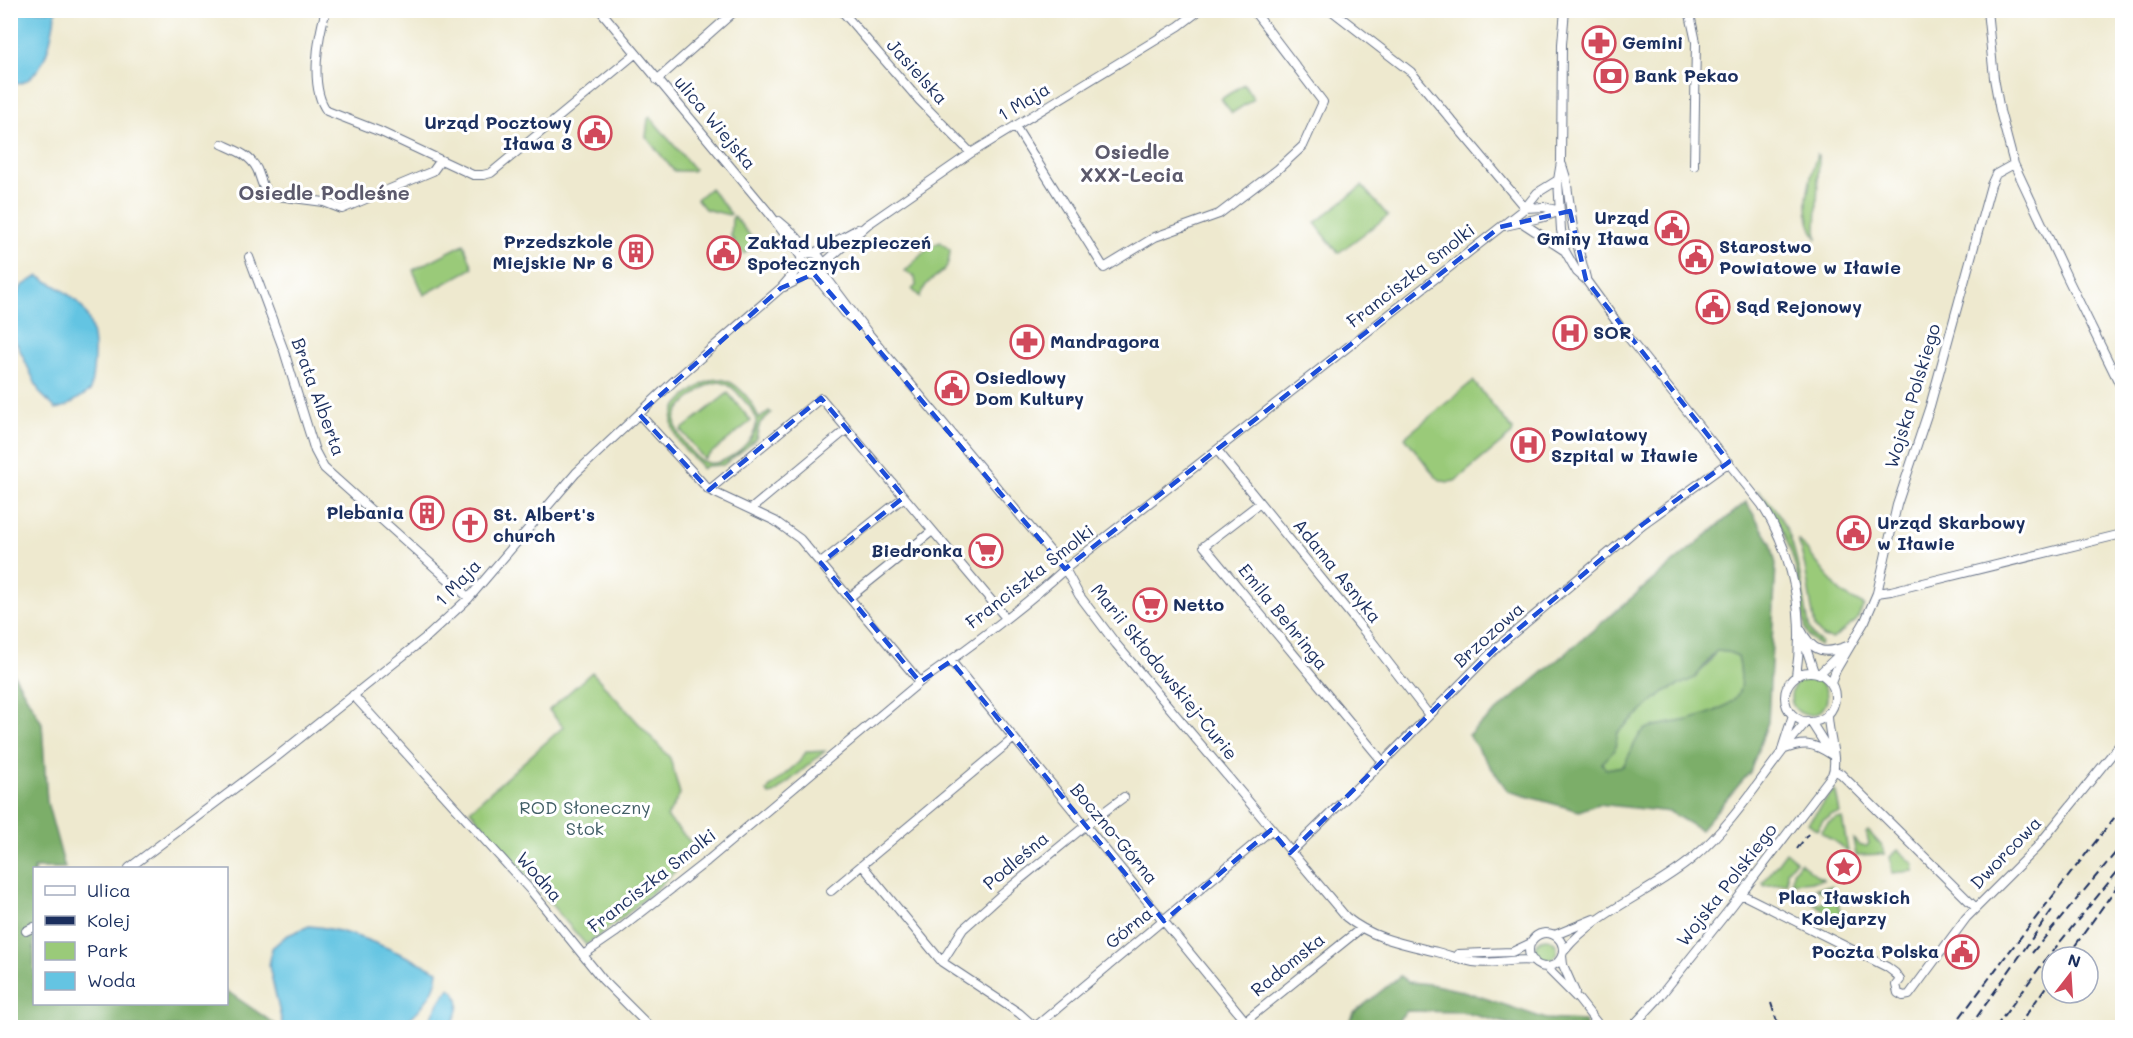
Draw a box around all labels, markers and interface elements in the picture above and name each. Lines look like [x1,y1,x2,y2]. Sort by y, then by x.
pharmacy icon: Gemini [1581,25,1617,61]
place label: Gemini [1622,30,1683,54]
street label: Jasielska [882,33,954,109]
bank icon: Bank Pekao [1593,58,1629,94]
place label: Bank Pekao [1634,63,1738,87]
street label: ulica Wiejska [669,70,762,174]
street label: 1 Maja [993,76,1054,126]
place label: Urząd Pocztowy Iława 3 [424,110,572,155]
public building icon: Urząd Pocztowy Iława 3 [577,115,613,151]
district label: Osiedle XXX-Lecia [1080,138,1184,187]
district label: Osiedle Podleśne [238,179,410,205]
place label: Urząd Gminy Iława [1537,205,1649,250]
public building icon: Urząd Gminy Iława [1654,210,1690,246]
street label: Franciszka Smolki [1341,218,1479,333]
place label: Przedszkole Miejskie Nr 6 [492,229,613,274]
place label: Zakład Ubezpieczeń Społecznych [747,230,931,275]
building icon: Przedszkole Miejskie Nr 6 [618,234,654,270]
place label: Starostwo Powiatowe w Iławie [1719,234,1901,279]
public building icon: Zakład Ubezpieczeń Społecznych [706,235,742,271]
public building icon: Starostwo Powiatowe w Iławie [1678,239,1714,275]
public building icon: Sąd Rejonowy [1695,289,1731,325]
place label: Sąd Rejonowy [1736,294,1862,318]
hospital icon: SOR [1552,315,1588,351]
place label: SOR [1593,320,1631,344]
street label: Wojska Polskiego [1879,320,1946,471]
pharmacy icon: Mandragora [1009,324,1045,360]
place label: Mandragora [1050,329,1160,353]
street label: Brata Alberta [286,334,351,459]
place label: Osiedlowy Dom Kultury [975,365,1084,410]
public building icon: Osiedlowy Dom Kultury [934,370,970,406]
place label: Powiatowy Szpital w Iławie [1551,422,1698,467]
hospital icon: Powiatowy Szpital w Iławie [1510,427,1546,463]
building icon: Plebania [409,495,445,531]
place label: Plebania [326,500,404,524]
place label: St. Albert's church [493,502,595,547]
church icon: St. Albert's church [452,507,488,543]
place label: Urząd Skarbowy w Iławie [1877,510,2026,555]
street label: Adama Asnyka [1288,513,1387,628]
public building icon: Urząd Skarbowy w Iławie [1836,515,1872,551]
street label: Franciszka Smolki [960,519,1098,634]
supermarket icon: Biedronka [968,533,1004,569]
place label: Biedronka [871,538,963,562]
street label: 1 Maja [429,554,486,611]
street label: Emila Behringa [1233,558,1334,675]
street label: Marii Skłodowskiej-Curie [1086,578,1243,765]
supermarket icon: Netto [1132,587,1168,623]
place label: Netto [1173,592,1224,616]
street label: Brzozowa [1448,596,1529,672]
street label: Boczno-Górna [1065,778,1164,889]
park label: ROD Słoneczny Stok [519,795,651,840]
street label: Dworcowa [1965,811,2046,894]
street label: Wojska Polskiego [1671,818,1782,951]
street label: Franciszka Smolki [582,823,720,938]
street label: Podleśna [978,826,1053,895]
street label: Wodna [511,846,568,907]
place icon: Plac Iławskich Kolejarzy [1826,849,1862,885]
legend [33,867,228,1005]
text: Ulica [87,878,131,902]
place label: Plac Iławskich Kolejarzy [1778,885,1910,930]
street label: Górna [1100,901,1157,954]
text: Kolej [87,908,130,932]
street label: Radomska [1245,927,1329,1001]
public building icon: Poczta Polska [1944,934,1980,970]
text: Park [87,938,128,962]
place label: Poczta Polska [1811,939,1939,963]
north arrow [2040,945,2100,1005]
text: N [2066,948,2083,972]
text: Woda [87,968,136,992]

